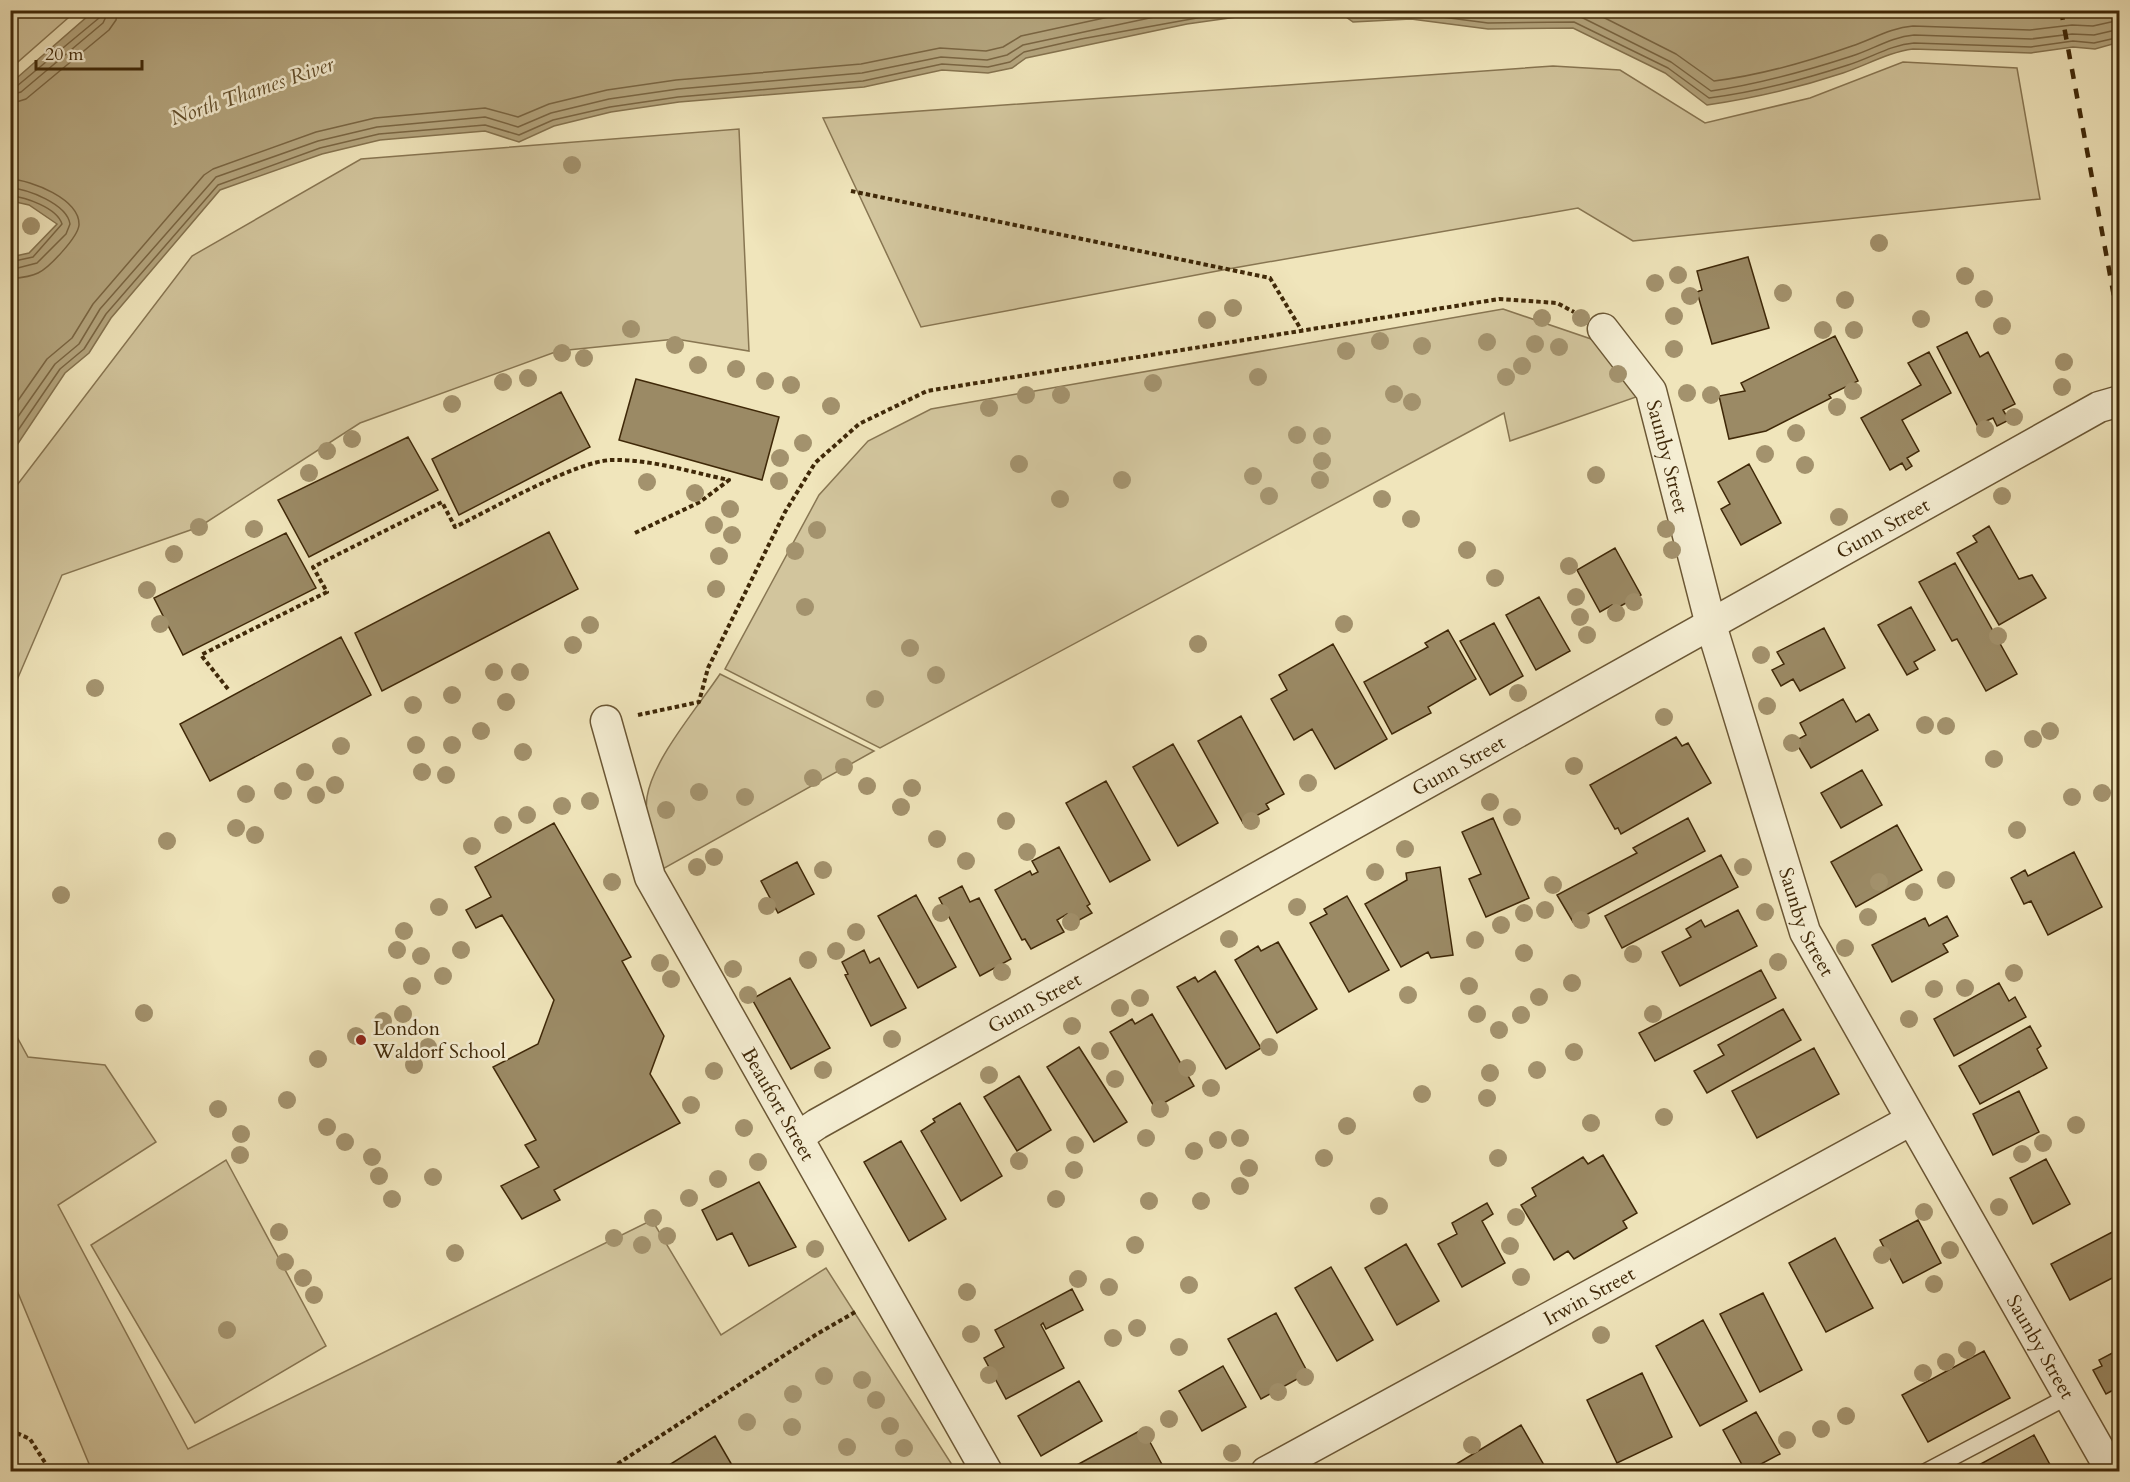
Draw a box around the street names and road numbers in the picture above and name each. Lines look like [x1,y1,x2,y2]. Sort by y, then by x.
street label: Saunby Street [1640,397,1695,517]
street label: Gunn Street [1831,491,1935,565]
street label: Gunn Street [1407,728,1511,803]
street label: Saunby Street [1772,864,1841,982]
street label: Gunn Street [983,966,1087,1040]
street label: Beaufort Street [735,1043,821,1167]
street label: Irwin Street [1539,1260,1641,1332]
street label: Saunby Street [2000,1290,2081,1405]

